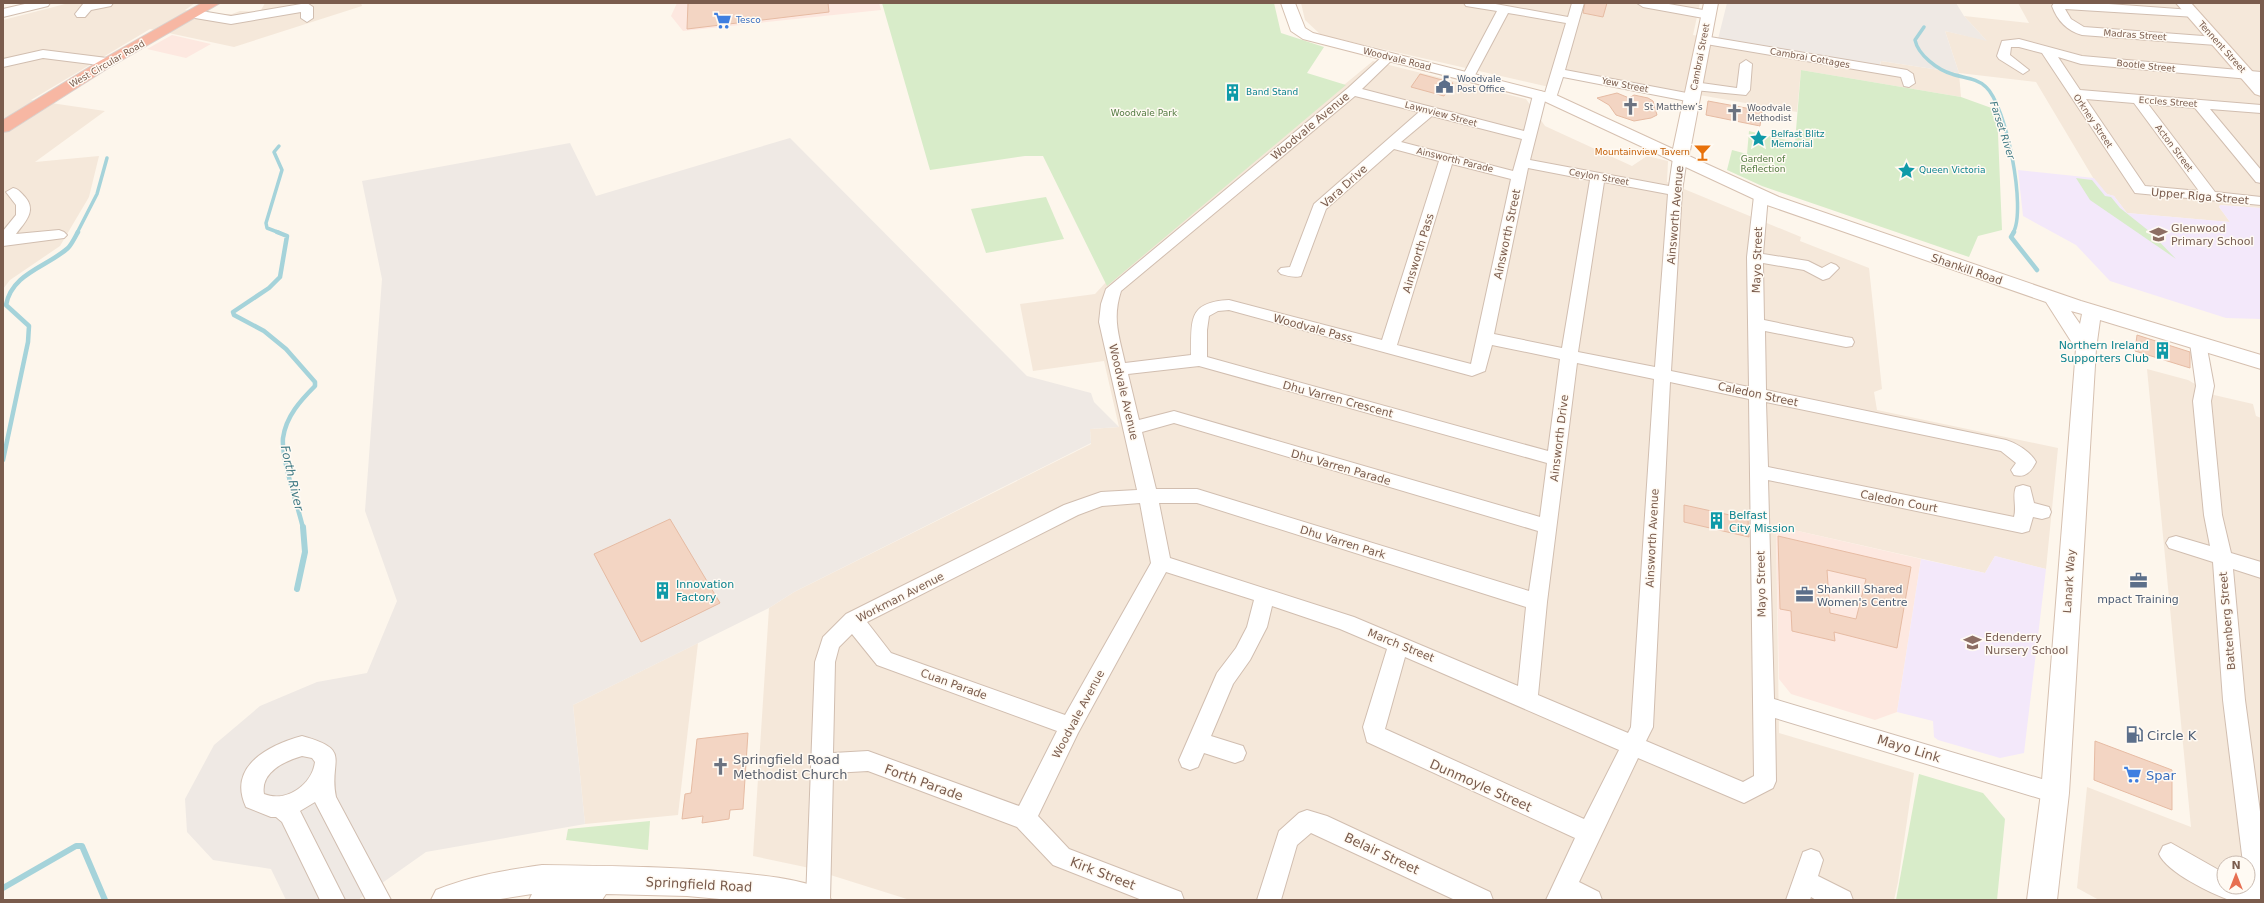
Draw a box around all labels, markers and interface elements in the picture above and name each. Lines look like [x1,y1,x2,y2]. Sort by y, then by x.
supermarket icon: Tesco [713,10,733,30]
place label: Tesco [735,15,761,25]
street label: Tennent Street [2196,18,2248,75]
street label: Cambrai Street [1689,22,1712,91]
street label: Madras Street [2103,28,2167,42]
street label: West Circular Road [68,38,146,90]
street label: Woodvale Road [1362,46,1432,72]
street label: Cambrai Cottages [1769,46,1851,70]
street label: Bootle Street [2116,58,2176,74]
public building icon: Woodvale Post Office [1434,74,1454,94]
place label: Woodvale Post Office [1457,74,1505,94]
street label: Yew Street [1600,75,1650,95]
building icon: Band Stand [1223,82,1243,102]
place label: Band Stand [1246,87,1298,97]
street label: Woodvale Avenue [1269,90,1352,163]
street label: Orkney Street [2071,92,2115,150]
street label: Eccles Street [2138,95,2198,109]
church icon: St Matthew’s [1621,97,1641,117]
street label: Lawnview Street [1404,100,1479,129]
water label: Farset River [1988,100,2017,161]
place label: St Matthew’s [1644,102,1703,112]
church icon: Woodvale Methodist [1724,103,1744,123]
place label: Woodvale Methodist [1747,103,1792,123]
park label: Woodvale Park [1111,108,1178,118]
street label: Acton Street [2153,123,2195,174]
place icon: Belfast Blitz Memorial [1748,129,1768,149]
place label: Belfast Blitz Memorial [1771,129,1825,149]
bar icon: Mountainview Tavern [1693,142,1713,162]
street label: Ainsworth Parade [1416,146,1495,174]
place label: Mountainview Tavern [1595,147,1690,157]
park label: Garden of Reflection [1741,154,1786,174]
place icon: Queen Victoria [1896,160,1916,180]
street label: Vara Drive [1319,162,1370,210]
street label: Ainsworth Avenue [1665,165,1686,265]
place label: Queen Victoria [1919,165,1986,175]
street label: Ceylon Street [1568,167,1630,187]
street label: Upper Riga Street [2150,186,2250,207]
street label: Ainsworth Street [1492,187,1524,280]
street label: Ainsworth Pass [1400,211,1437,295]
place label: Glenwood Primary School [2171,222,2254,248]
school or university icon: Glenwood Primary School [2148,224,2168,244]
street label: Mayo Street [1750,226,1765,293]
street label: Shankill Road [1930,251,2004,288]
street label: Woodvale Pass [1272,312,1354,345]
place label: Northern Ireland Supporters Club [2059,339,2149,365]
building icon: Northern Ireland Supporters Club [2152,341,2172,361]
street label: Woodvale Avenue [1106,343,1141,442]
street label: Dhu Varren Crescent [1281,378,1395,421]
street label: Caledon Street [1717,380,1800,409]
street label: Ainsworth Drive [1548,394,1571,482]
water label: Forth River [278,444,307,513]
street label: Dhu Varren Parade [1290,447,1392,488]
street label: Ainsworth Avenue [1643,488,1662,588]
street label: Caledon Court [1859,488,1939,516]
place label: Belfast City Mission [1729,509,1795,535]
building icon: Belfast City Mission [1706,511,1726,531]
street label: Dhu Varren Park [1298,523,1388,562]
street label: Lanark Way [2061,548,2078,614]
street label: Mayo Street [1754,550,1769,617]
street label: Workman Avenue [854,570,946,625]
office icon: mpact Training [2128,571,2148,591]
street label: Battenberg Street [2217,571,2238,671]
place label: Innovation Factory [676,578,734,604]
building icon: Innovation Factory [653,580,673,600]
place label: Shankill Shared Women's Centre [1817,583,1908,609]
office icon: Shankill Shared Women's Centre [1794,585,1814,605]
place label: mpact Training [2097,593,2179,606]
street label: March Street [1366,626,1437,665]
place label: Edenderry Nursery School [1985,631,2068,657]
school or university icon: Edenderry Nursery School [1962,633,1982,653]
street label: Cuan Parade [919,666,989,703]
street label: Woodvale Avenue [1050,668,1107,761]
fuel station icon: Circle K [2124,725,2144,745]
place label: Circle K [2147,728,2197,743]
street label: Mayo Link [1875,732,1943,765]
place label: Springfield Road Methodist Church [733,752,847,782]
church icon: Springfield Road Methodist Church [710,756,730,776]
street label: Dunmoyle Street [1427,756,1534,815]
street label: Forth Parade [882,761,965,804]
supermarket icon: Spar [2123,765,2143,785]
place label: Spar [2146,768,2176,783]
street label: Belair Street [1342,830,1422,877]
street label: Kirk Street [1068,854,1138,893]
north arrow [2216,855,2256,895]
text: N [2231,859,2241,872]
street label: Springfield Road [645,874,753,895]

